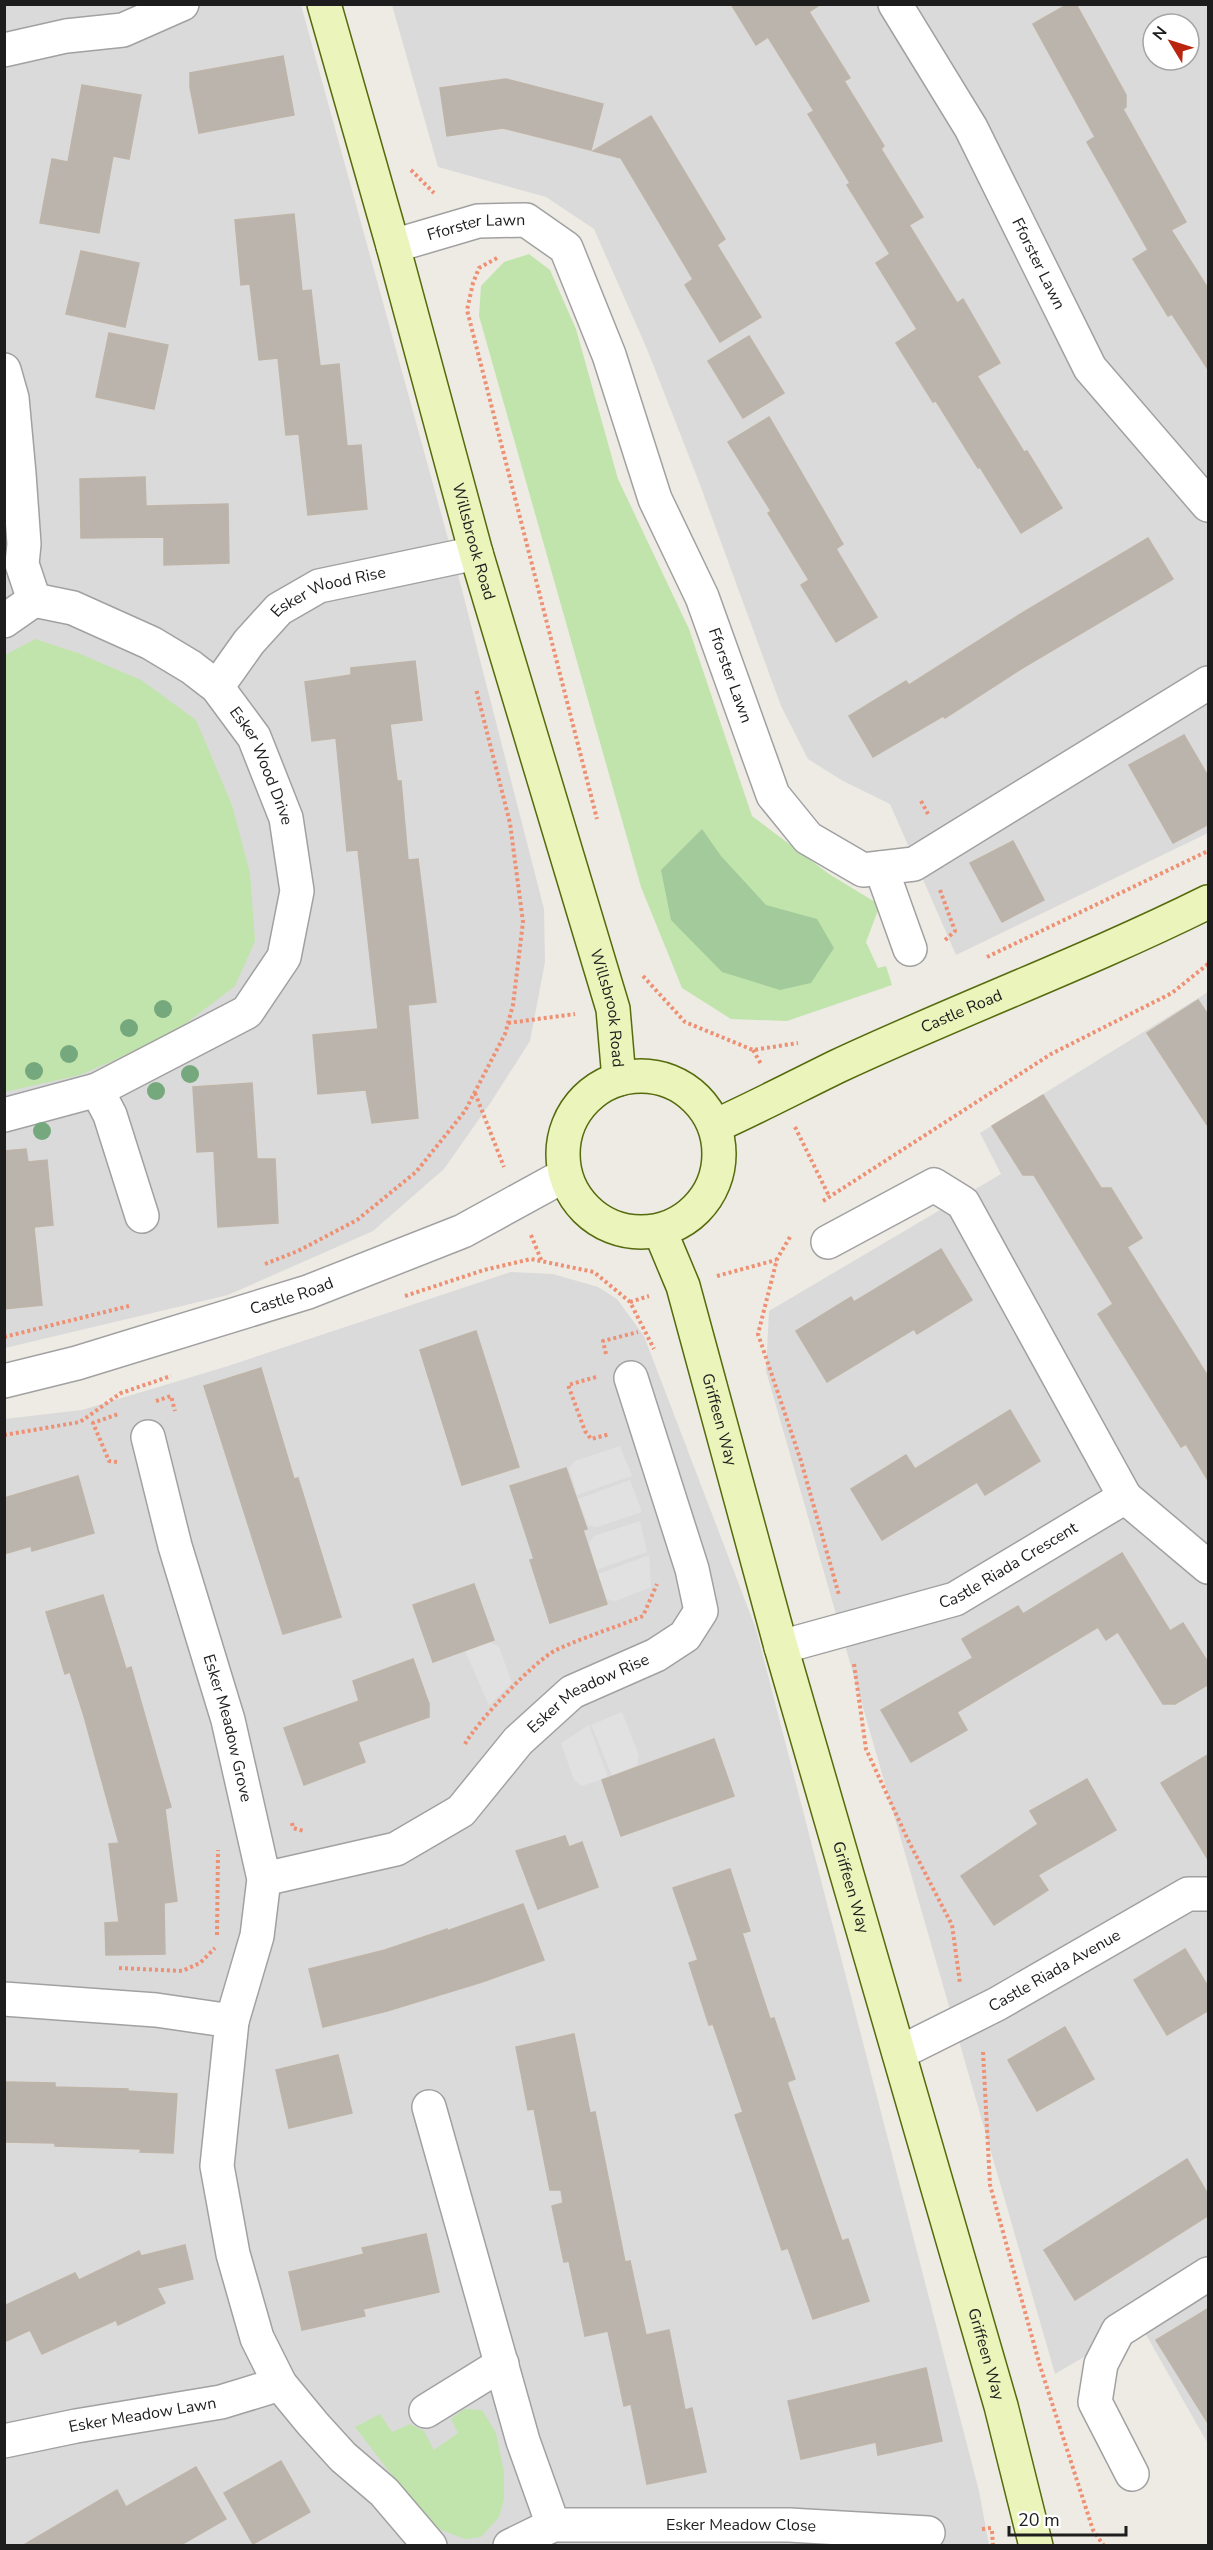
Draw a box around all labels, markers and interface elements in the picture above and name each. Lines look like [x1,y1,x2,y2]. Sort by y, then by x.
north arrow [1141,12,1201,72]
text: N [1148,22,1172,45]
street label: Fforster Lawn [425,209,525,246]
street label: Fforster Lawn [1006,214,1070,313]
street label: Willsbrook Road [447,481,501,603]
street label: Esker Wood Rise [266,561,388,622]
street label: Fforster Lawn [703,625,757,726]
street label: Esker Wood Drive [224,702,298,826]
street label: Willsbrook Road [585,946,629,1068]
street label: Castle Road [917,984,1006,1039]
street label: Castle Road [247,1272,337,1320]
street label: Griffeen Way [696,1371,742,1469]
street label: Castle Riada Crescent [936,1517,1082,1614]
street label: Esker Meadow Rise [522,1648,653,1738]
street label: Esker Meadow Grove [198,1651,257,1804]
street label: Griffeen Way [827,1839,875,1937]
street label: Castle Riada Avenue [985,1924,1125,2017]
street label: Griffeen Way [962,2306,1010,2404]
street label: Esker Meadow Lawn [67,2392,218,2438]
scale bar [1009,2499,1126,2537]
text: 20 m [1018,2508,1060,2532]
street label: Esker Meadow Close [666,2514,817,2538]

